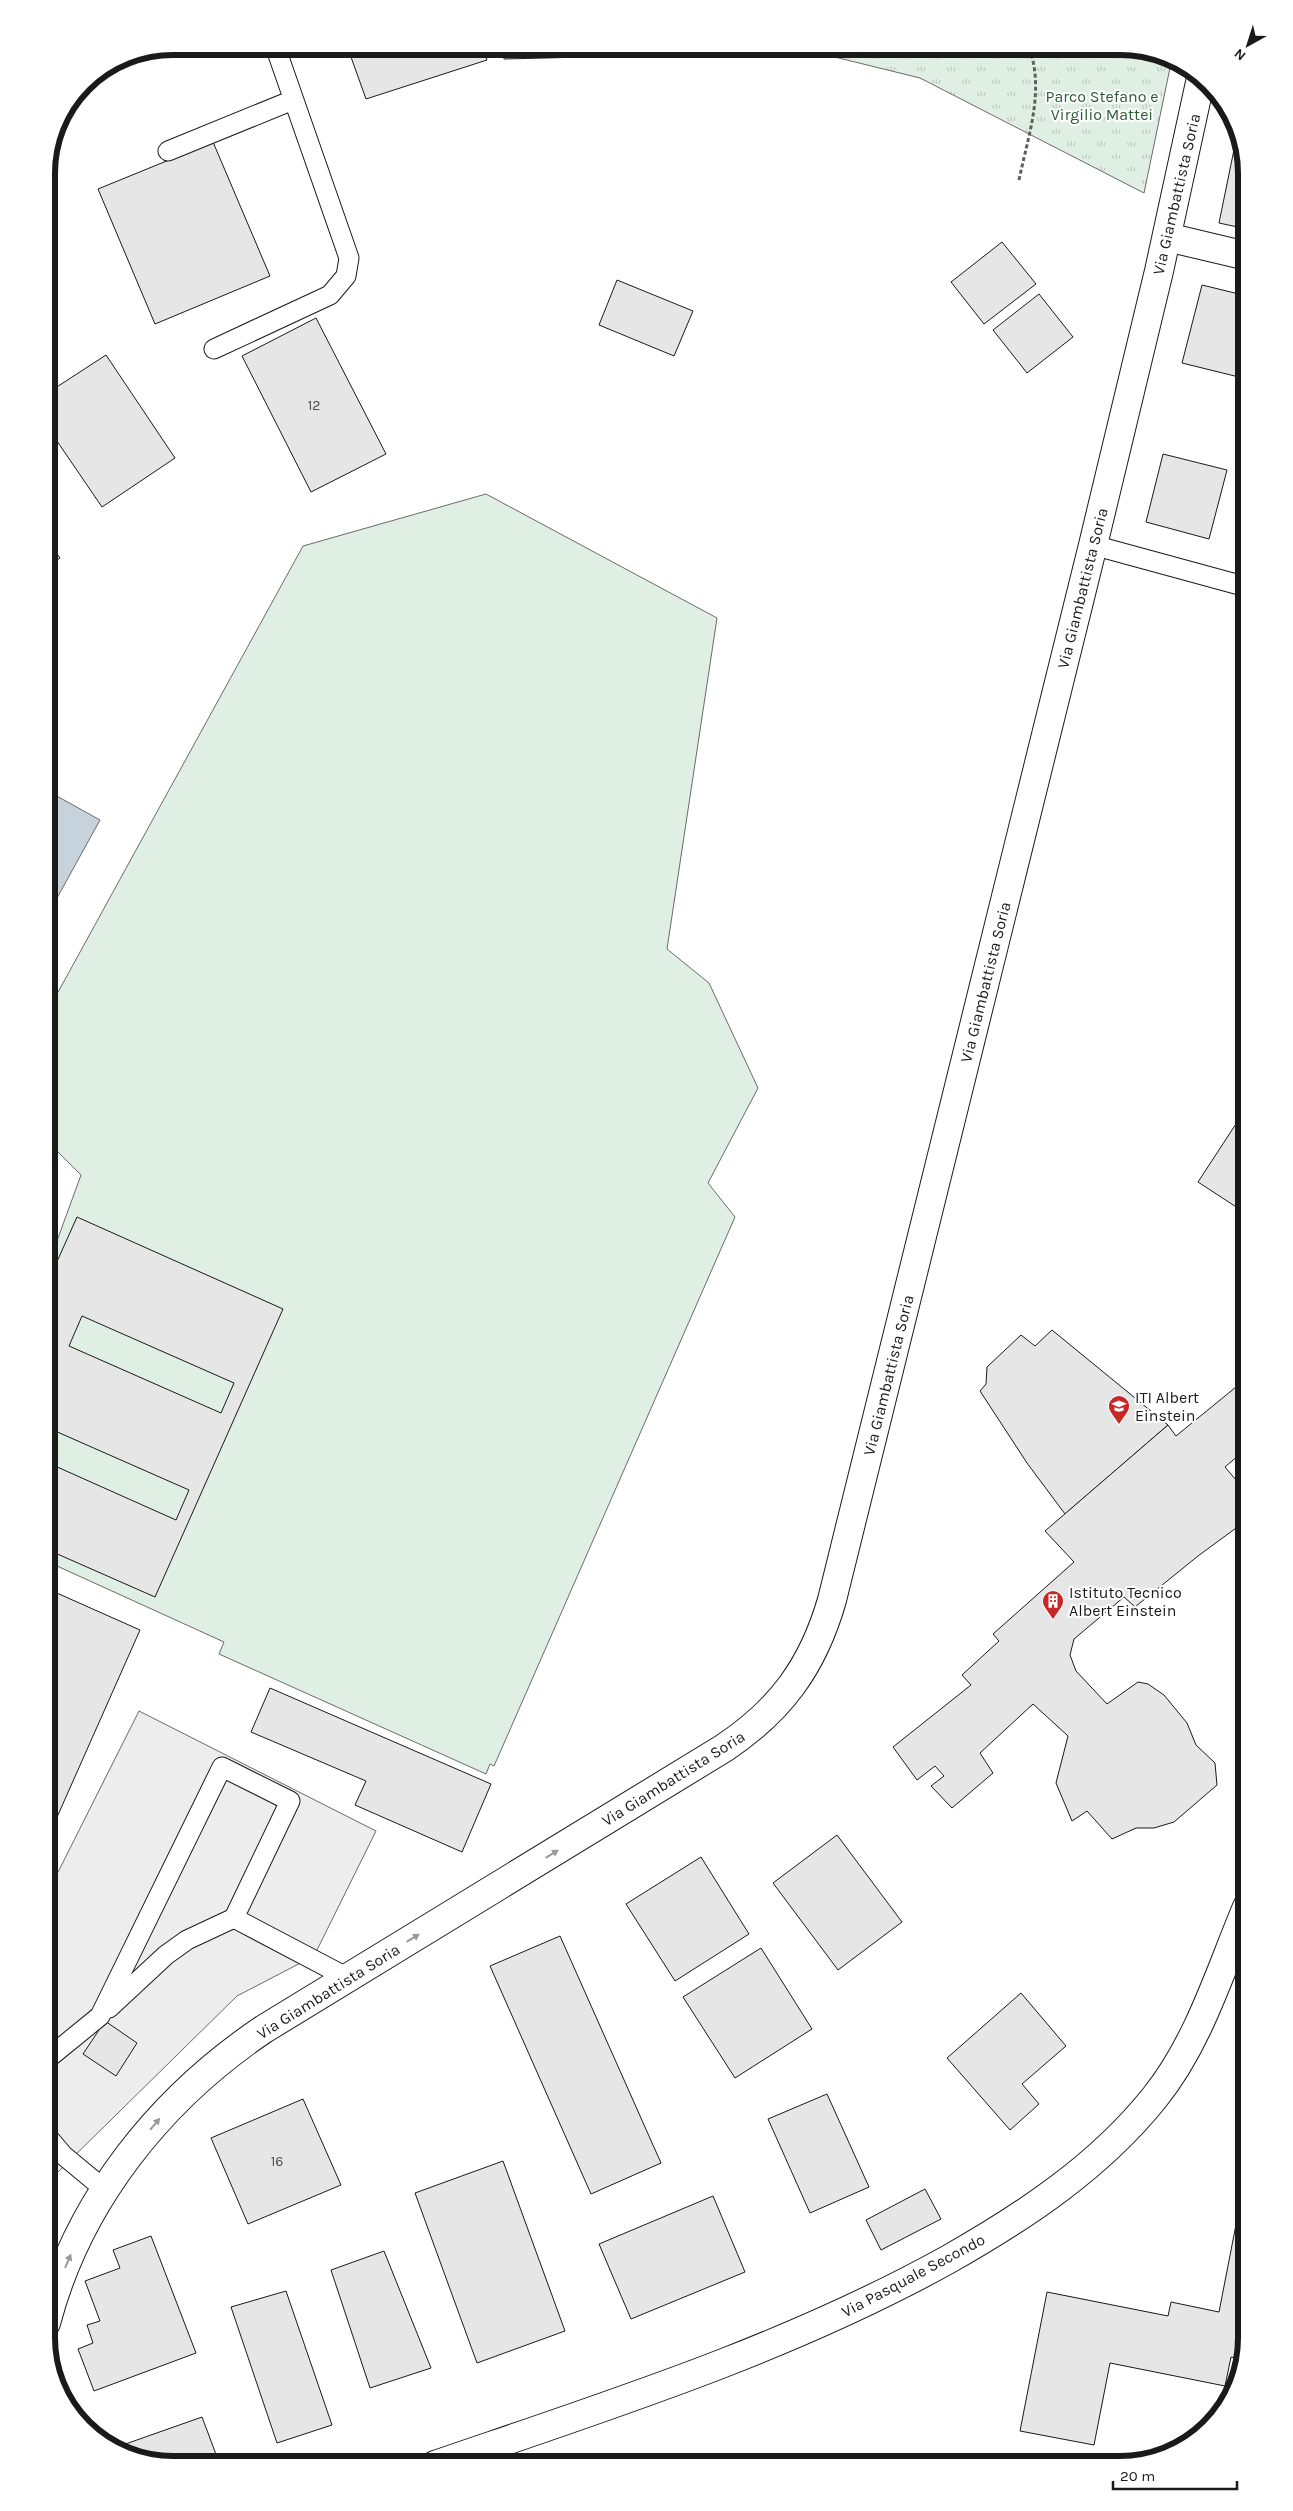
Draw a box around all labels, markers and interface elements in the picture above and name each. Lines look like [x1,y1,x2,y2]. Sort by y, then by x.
north arrow [1223,20,1273,70]
text: N [1231,45,1249,64]
park label: Parco Stefano e Virgilio Mattei [1046,87,1158,124]
street label: Via Giambattista Soria [1149,112,1204,277]
house number: 12 [308,397,320,414]
street label: Via Giambattista Soria [1053,506,1112,671]
street label: Via Giambattista Soria [956,900,1015,1065]
street label: Via Giambattista Soria [859,1293,918,1458]
place label: ITI Albert Einstein [1135,1388,1199,1425]
school or university icon: ITI Albert Einstein [1107,1394,1131,1425]
place label: Istituto Tecnico Albert Einstein [1069,1583,1182,1620]
building icon: Istituto Tecnico Albert Einstein [1041,1589,1065,1620]
street label: Via Giambattista Soria [598,1727,748,1830]
one-way arrow [545,1849,558,1858]
one-way arrow [406,1934,419,1943]
street label: Via Giambattista Soria [253,1940,403,2043]
one-way arrow [149,2118,160,2131]
house number: 16 [271,2153,283,2170]
street label: Via Pasquale Secondo [838,2230,988,2321]
one-way arrow [64,2253,72,2268]
scale bar [1113,2458,1237,2490]
text: 20 m [1120,2467,1155,2485]

